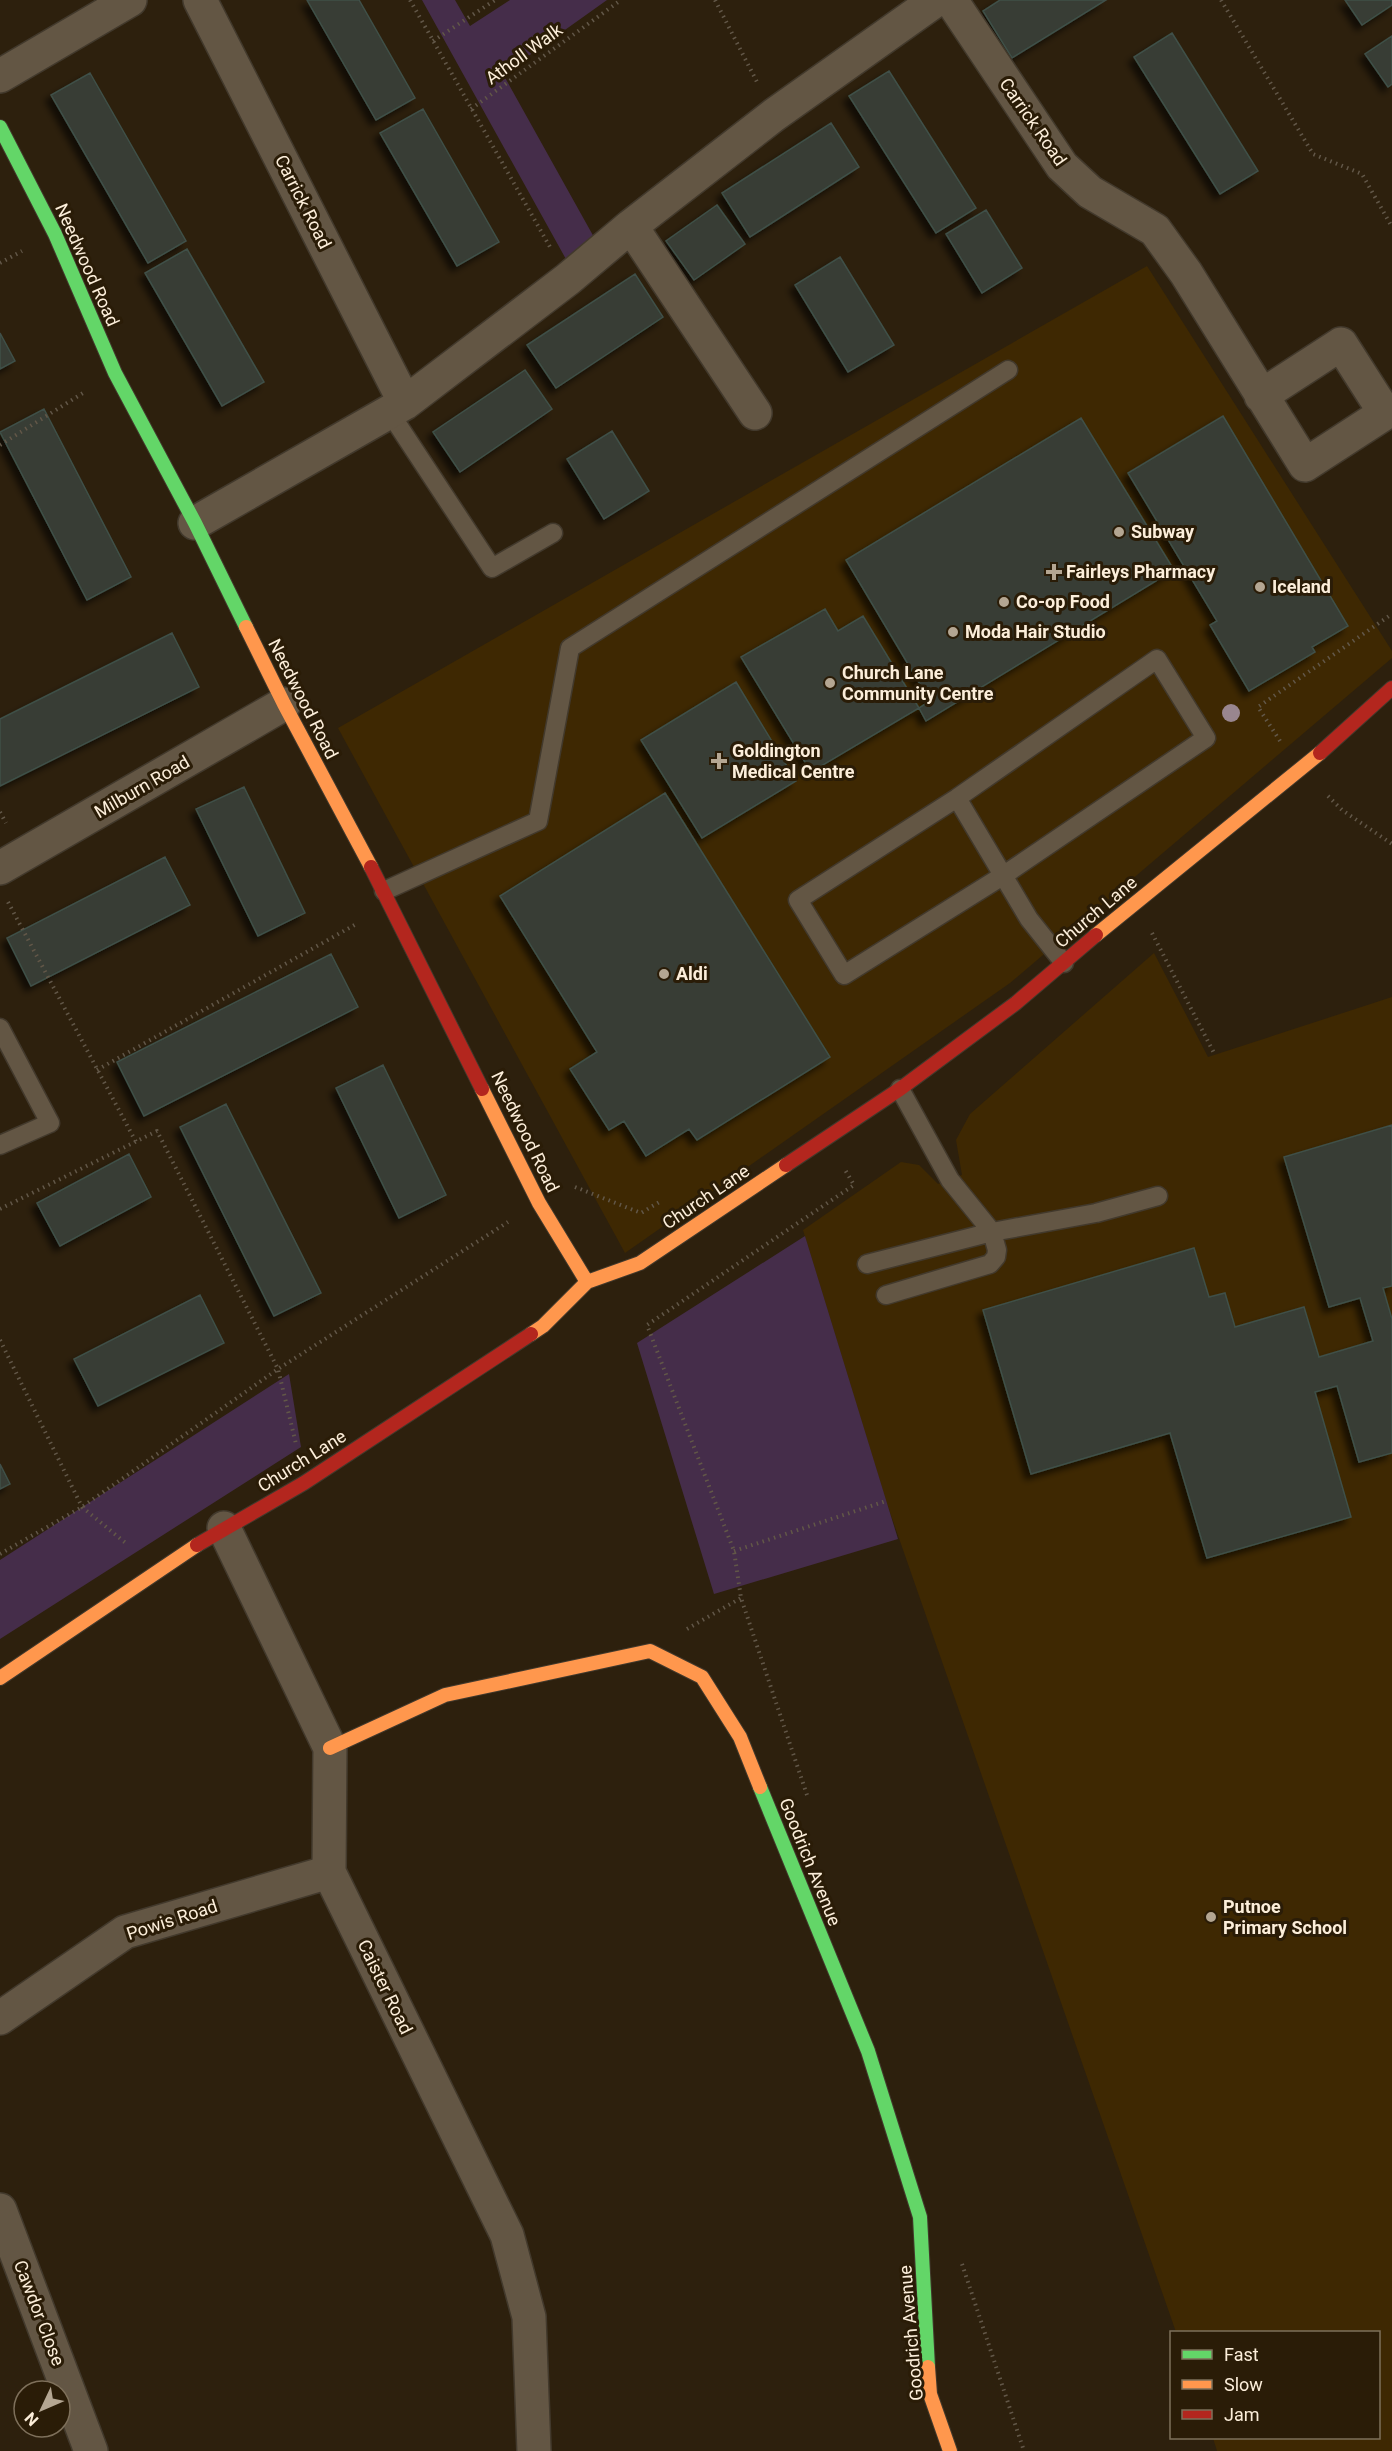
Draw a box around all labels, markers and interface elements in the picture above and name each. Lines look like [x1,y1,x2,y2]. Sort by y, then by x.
street label: Atholl Walk [481,18,567,88]
street label: Carrick Road [995,74,1071,170]
street label: Carrick Road [271,151,336,252]
street label: Needwood Road [51,200,124,329]
place label: Subway [1131,521,1195,542]
marker: Subway [1112,525,1126,539]
place label: Fairleys Pharmacy [1066,561,1216,582]
marker: Fairleys Pharmacy [1047,565,1061,579]
place label: Iceland [1272,576,1331,597]
marker: Iceland [1253,580,1267,594]
place label: Co-op Food [1016,591,1110,612]
marker: Co-op Food [997,595,1011,609]
place label: Moda Hair Studio [965,621,1106,642]
marker: Moda Hair Studio [946,625,960,639]
street label: Needwood Road [264,635,343,762]
place label: Church Lane Community Centre [842,662,994,704]
marker: Church Lane Community Centre [823,676,837,690]
place label: Goldington Medical Centre [732,740,855,782]
street label: Milburn Road [90,751,193,822]
marker: Goldington Medical Centre [710,752,728,770]
street label: Church Lane [1051,871,1141,952]
place label: Aldi [676,963,708,984]
marker: Aldi [657,967,671,981]
street label: Needwood Road [487,1068,564,1196]
street label: Church Lane [658,1160,753,1233]
street label: Church Lane [254,1425,350,1496]
street label: Goodrich Avenue [775,1795,846,1929]
street label: Powis Road [124,1895,220,1944]
place label: Putnoe Primary School [1223,1896,1347,1938]
marker: Putnoe Primary School [1204,1910,1218,1924]
street label: Caister Road [354,1936,417,2037]
street label: Cawdor Close [10,2257,69,2368]
street label: Goodrich Avenue [894,2264,927,2402]
legend [1170,2331,1380,2439]
text: Fast [1224,2344,1259,2365]
text: Slow [1224,2374,1263,2395]
north arrow [12,2379,72,2439]
text: Jam [1224,2404,1260,2425]
text: N [21,2408,42,2430]

